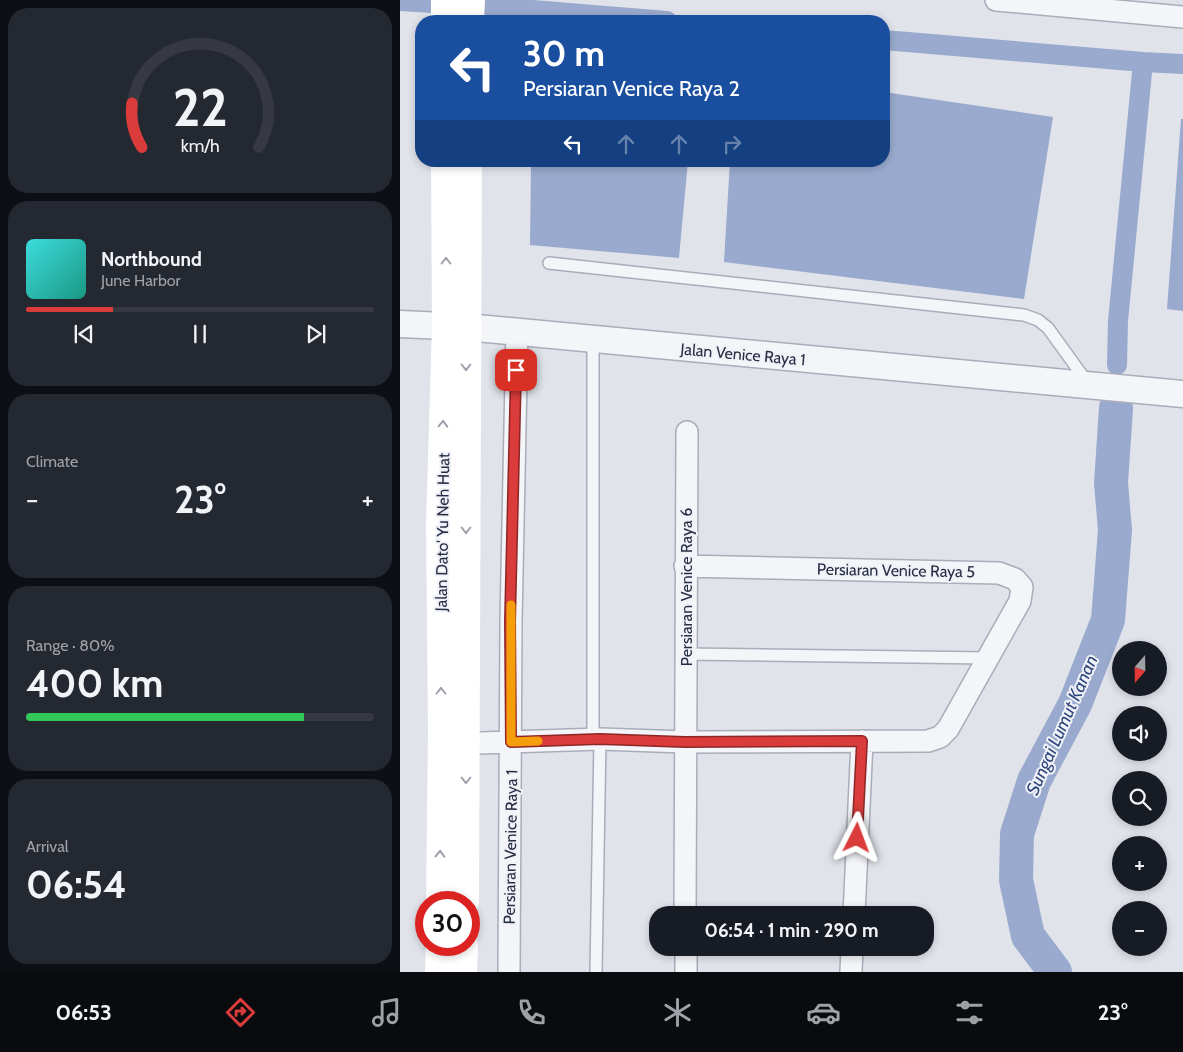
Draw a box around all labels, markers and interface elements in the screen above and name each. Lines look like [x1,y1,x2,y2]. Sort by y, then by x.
text: 30 m [523,32,605,75]
icon: left [440,35,505,100]
text: Persiaran Venice Raya 2 [523,75,740,102]
text: 22 [172,76,228,139]
icon: left [559,130,587,158]
icon: ahead [612,130,640,158]
icon: ahead [665,130,693,158]
icon: right [718,130,746,158]
text: km/h [180,135,220,156]
text: Northbound [101,248,202,271]
one-way arrow [441,257,451,265]
text: June Harbor [101,271,181,290]
icon: previous [70,320,98,348]
icon: pause [186,320,214,348]
icon: next [302,320,330,348]
street label: Jalan Venice Raya 1 [679,339,806,369]
pin [495,349,537,391]
icon: arrive [502,356,530,384]
one-way arrow [461,364,471,372]
one-way arrow [438,420,448,428]
text: Climate [26,452,78,471]
street label: Jalan Dato' Yu Neh Huat [432,452,453,613]
text: 23° [174,476,226,523]
text: − [26,482,38,516]
text: + [362,482,374,516]
street label: Persiaran Venice Raya 6 [677,508,696,666]
one-way arrow [461,526,471,534]
street label: Persiaran Venice Raya 5 [817,560,975,581]
text: Range · 80% [26,636,115,655]
north arrow [1112,641,1168,696]
map controls [1112,641,1167,956]
water label: Sungai Lumut Kanan [1021,652,1103,798]
text: 400 km [26,660,163,707]
one-way arrow [436,687,446,695]
button: sound [1112,706,1167,761]
street label: Persiaran Venice Raya 1 [500,769,521,925]
button: search [1112,771,1167,826]
one-way arrow [461,776,471,784]
position arrow [830,811,882,863]
button: + [1112,836,1167,891]
text: Arrival [26,837,69,856]
one-way arrow [435,850,445,858]
text: 06:54 [26,861,127,908]
speed limit sign: 30 [415,891,480,956]
button: − [1112,901,1167,956]
text: 06:54 · 1 min · 290 m [704,919,879,942]
icon: directions [223,995,258,1030]
icon: music [369,995,404,1030]
icon: phone [514,995,549,1030]
icon: climate [660,995,695,1030]
icon: car [806,995,841,1030]
icon: filters [952,995,987,1030]
text: 06:53 [55,999,112,1026]
text: 23° [1098,999,1128,1026]

